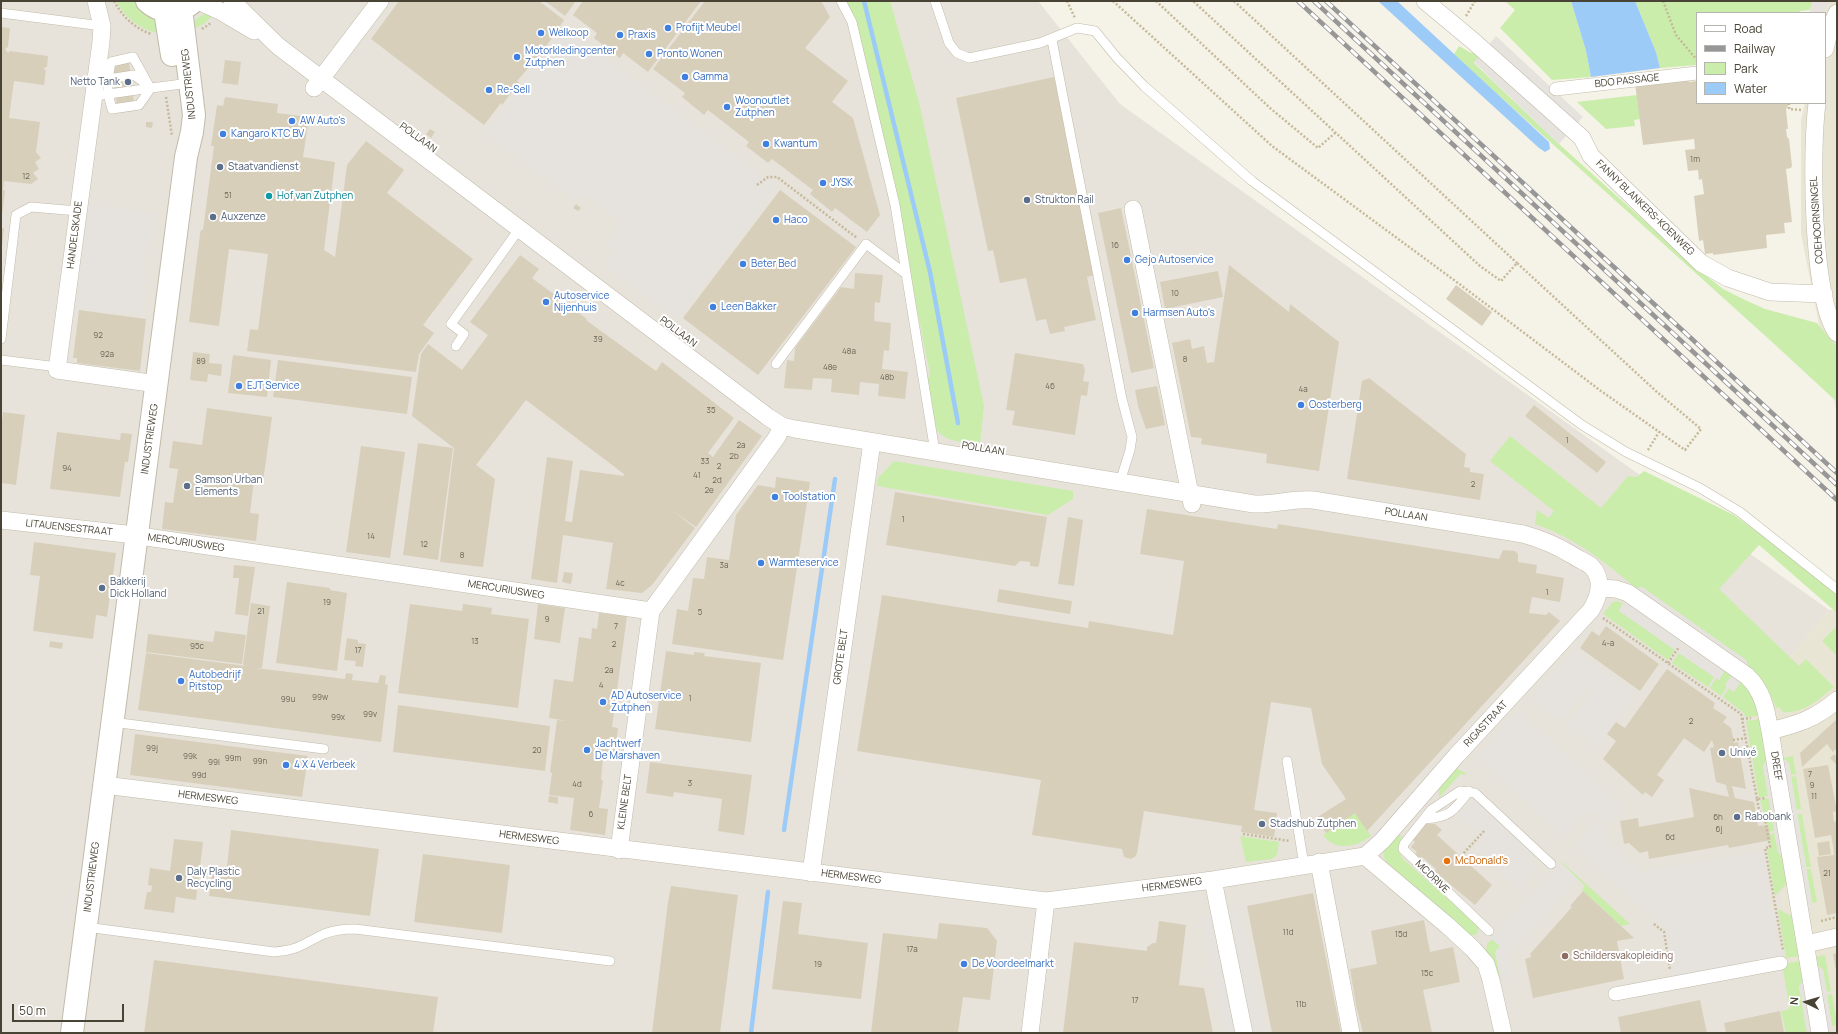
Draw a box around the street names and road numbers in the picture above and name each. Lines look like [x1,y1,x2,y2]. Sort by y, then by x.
street label: INDUSTRIEWEG [179,48,199,120]
street label: BDO PASSAGE [1594,72,1660,90]
street label: POLLAAN [397,120,439,156]
street label: FANNY BLANKERS-KOENWEG [1593,158,1697,258]
street label: COEHOORNSINGEL [1808,176,1826,264]
street label: HANDELSKADE [65,200,85,270]
street label: POLLAAN [657,314,699,350]
street label: INDUSTRIEWEG [139,403,161,475]
street label: POLLAAN [961,440,1005,458]
street label: POLLAAN [1384,506,1428,524]
street label: LITAUENSESTRAAT [25,517,113,539]
street label: MERCURIUSWEG [147,532,225,554]
street label: MERCURIUSWEG [467,578,545,602]
street label: GROTE BELT [831,628,851,686]
street label: RIGASTRAAT [1462,699,1510,749]
street label: DREEF [1768,751,1784,781]
street label: KLEINE BELT [615,774,635,830]
street label: HERMESWEG [177,788,239,808]
street label: HERMESWEG [498,828,560,848]
street label: INDUSTRIEWEG [82,841,102,913]
street label: MCDRIVE [1412,858,1452,896]
street label: HERMESWEG [820,867,882,887]
street label: HERMESWEG [1141,875,1203,895]

